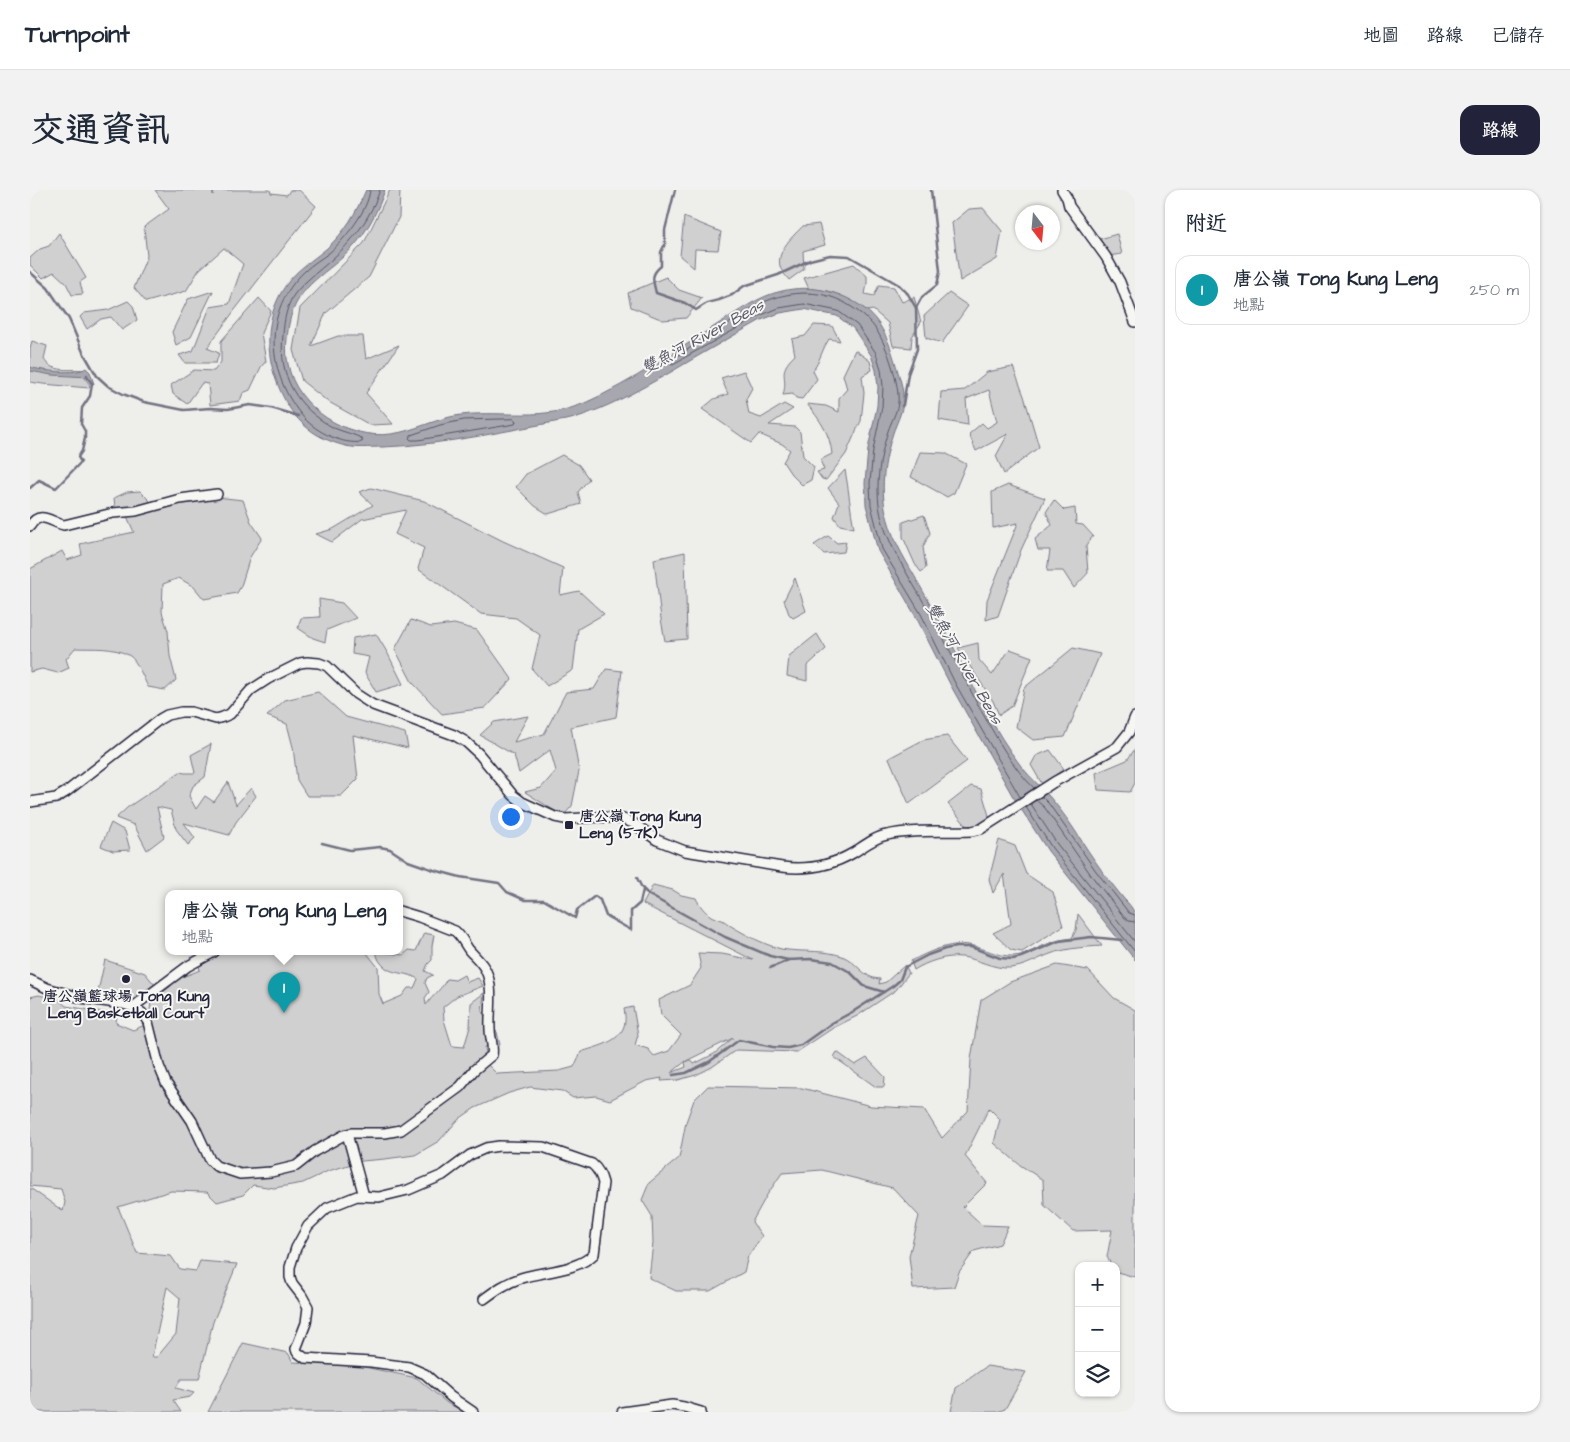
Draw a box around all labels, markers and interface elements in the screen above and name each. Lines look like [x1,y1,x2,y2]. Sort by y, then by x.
text: Turnpoint [25,18,130,52]
text: 地圖 [1363,23,1399,48]
text: 路線 [1427,23,1463,48]
text: 已儲存 [1491,23,1545,48]
button: 路線 [1460,105,1540,155]
text: 交通資訊 [30,106,170,155]
north arrow [1015,205,1060,250]
text: 附近 [1185,209,1227,238]
text: 唐公嶺 Tong Kung Leng [1233,266,1438,293]
text: 1 [1201,279,1203,301]
text: 250 m [1470,279,1519,301]
water label: 雙魚河 River Beas [637,294,768,380]
text: 地點 [1233,294,1265,316]
water label: 雙魚河 River Beas [920,599,1008,729]
your location [498,804,524,830]
place label: 唐公嶺 Tong Kung Leng (57K) [579,806,701,846]
marker: 唐公嶺 Tong Kung Leng (57K) [563,819,575,831]
popup [165,890,403,955]
text: 唐公嶺 Tong Kung Leng [182,898,386,925]
text: 地點 [182,926,214,948]
pin: 1 [268,972,300,1013]
marker: 唐公嶺籃球場 Tong Kung Leng Basketball Court [120,973,132,985]
place label: 唐公嶺籃球場 Tong Kung Leng Basketball Court [43,986,210,1026]
map controls [1075,1262,1120,1397]
button: + [1075,1262,1120,1307]
button: − [1075,1307,1120,1352]
button: layers [1075,1352,1120,1397]

